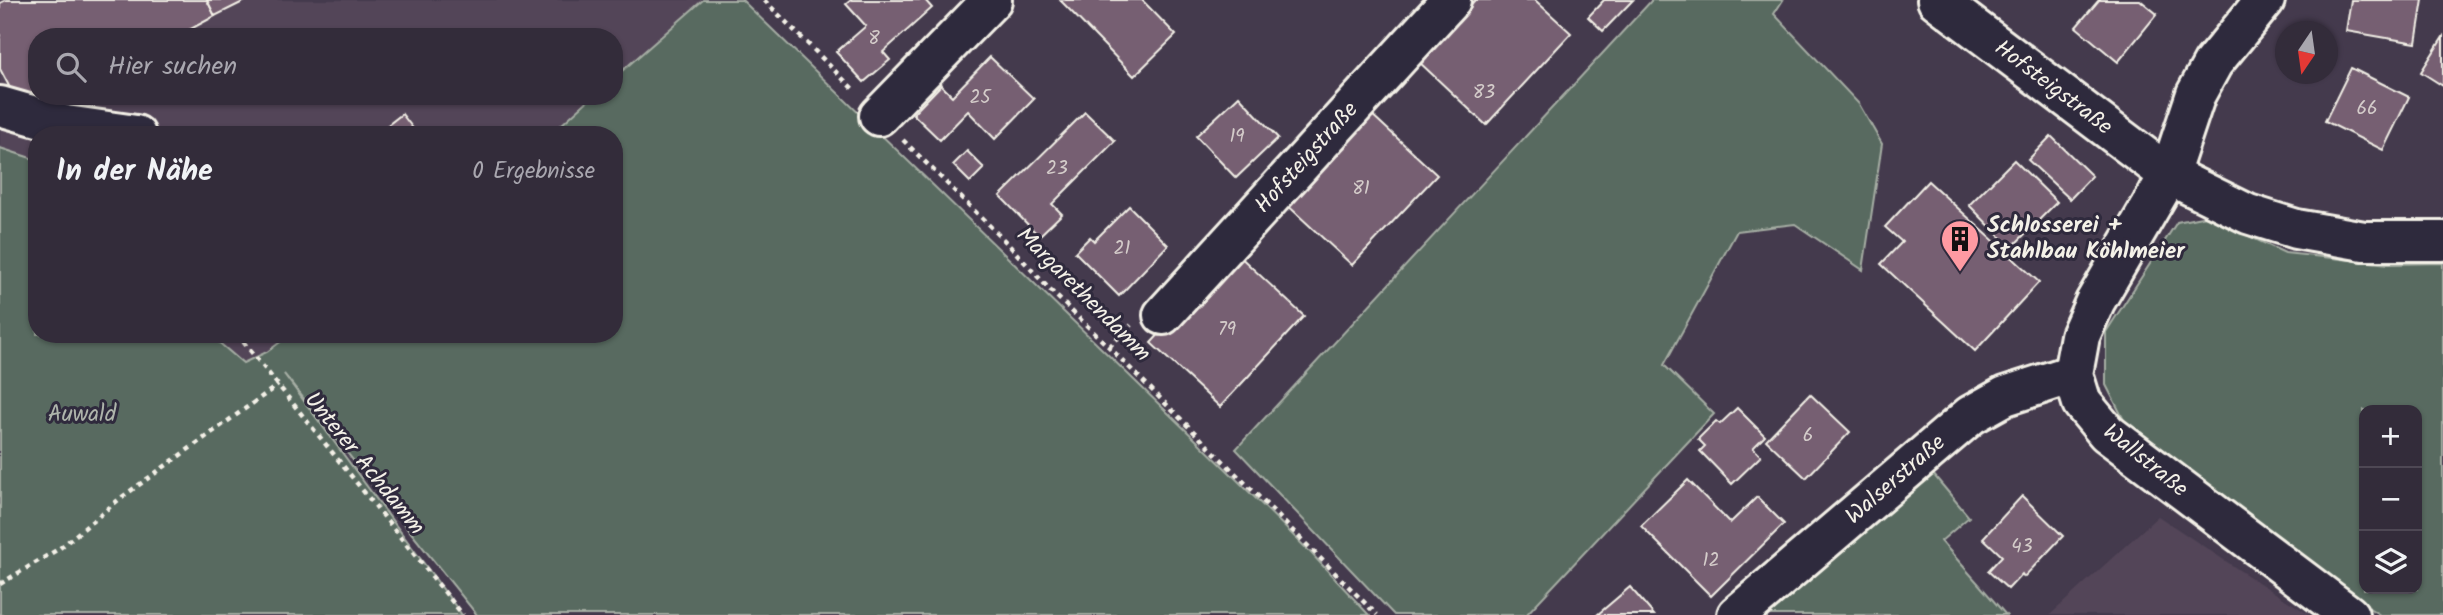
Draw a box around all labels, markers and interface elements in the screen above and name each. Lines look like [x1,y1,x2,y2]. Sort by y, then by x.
north arrow [2275,21,2338,84]
house number: 8 [868,24,880,54]
search box [28,28,623,105]
street label: Hofsteigstraße [1986,31,2120,145]
text: Hier suchen [108,46,237,88]
icon: search [52,48,90,86]
house number: 83 [1473,78,1495,108]
house number: 25 [969,83,992,113]
street label: Hofsteigstraße [1247,94,1367,222]
house number: 66 [2356,94,2378,124]
house number: 19 [1229,122,1245,152]
text: In der Nähe [56,148,213,196]
text: 0 Ergebnisse [472,154,595,190]
house number: 23 [1046,154,1068,184]
house number: 81 [1352,174,1370,204]
place label: Schlosserei + Stahlbau Köhlmeier [1987,208,2186,270]
building icon: Schlosserei + Stahlbau Köhlmeier [1939,218,1981,273]
street label: Margarethendamm [1007,219,1159,371]
house number: 21 [1113,234,1131,264]
house number: 79 [1218,315,1236,345]
street label: Unterer Achdamm [295,384,433,544]
park label: Auwald [48,397,117,433]
map controls [2359,405,2422,594]
button: + [2359,405,2422,468]
street label: Wallstraße [2094,415,2196,507]
house number: 6 [1803,421,1813,451]
street label: Walserstraße [1838,426,1954,534]
button: − [2359,468,2422,531]
button: layers [2359,531,2422,594]
house number: 43 [2011,532,2033,562]
house number: 12 [1702,546,1720,576]

